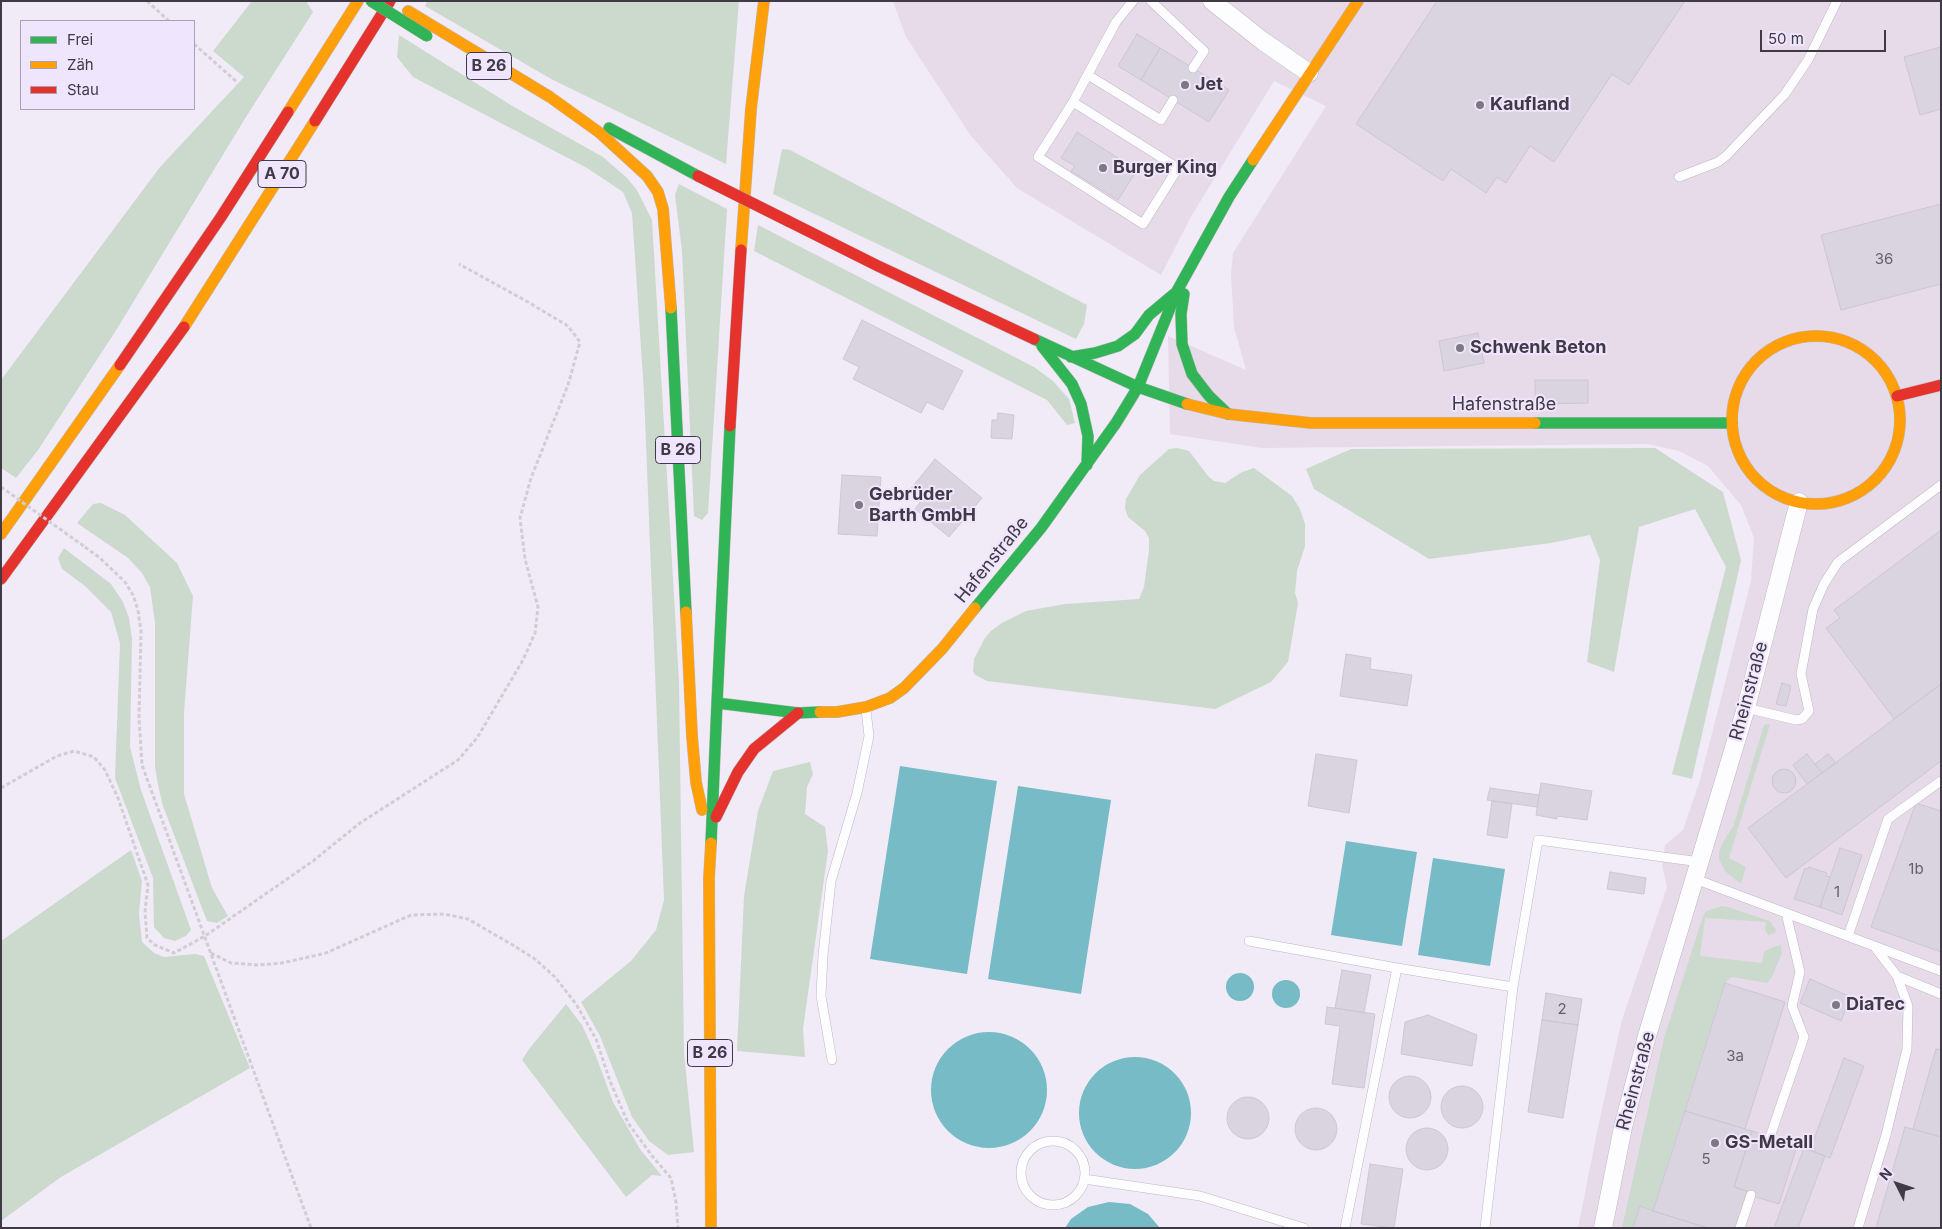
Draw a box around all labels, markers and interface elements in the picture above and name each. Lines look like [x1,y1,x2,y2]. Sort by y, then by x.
legend [20,20,195,110]
scale bar [1762,20,1888,52]
text: 50 m [1768,29,1804,48]
text: Frei [67,30,93,49]
road number: B 26 [466,52,512,80]
text: Zäh [67,55,94,74]
place label: Jet [1195,74,1223,96]
marker: Jet [1179,79,1191,91]
text: Stau [67,80,99,99]
place label: Kaufland [1490,94,1570,116]
marker: Kaufland [1474,99,1486,111]
place label: Burger King [1113,157,1217,179]
road number: A 70 [258,160,306,188]
marker: Burger King [1097,162,1109,174]
house number: 36 [1875,250,1893,268]
place label: Schwenk Beton [1470,337,1607,359]
marker: Schwenk Beton [1454,342,1466,354]
street label: Hafenstraße [1452,394,1556,416]
road number: B 26 [656,436,700,464]
place label: Gebrüder Barth GmbH [869,484,976,526]
marker: Gebrüder Barth GmbH [853,499,865,511]
street label: Hafenstraße [951,513,1033,607]
street label: Rheinstraße [1725,639,1773,743]
house number: 1b [1908,860,1924,878]
house number: 1 [1834,883,1840,901]
place label: DiaTec [1846,994,1905,1016]
marker: DiaTec [1830,999,1842,1011]
house number: 2 [1557,1000,1567,1018]
street label: Rheinstraße [1612,1029,1660,1133]
road number: B 26 [688,1040,732,1066]
house number: 3a [1726,1047,1744,1065]
place label: GS-Metall [1725,1132,1813,1154]
marker: GS-Metall [1709,1137,1721,1149]
house number: 5 [1701,1150,1711,1168]
north arrow [1872,1159,1922,1209]
text: N [1875,1164,1895,1183]

